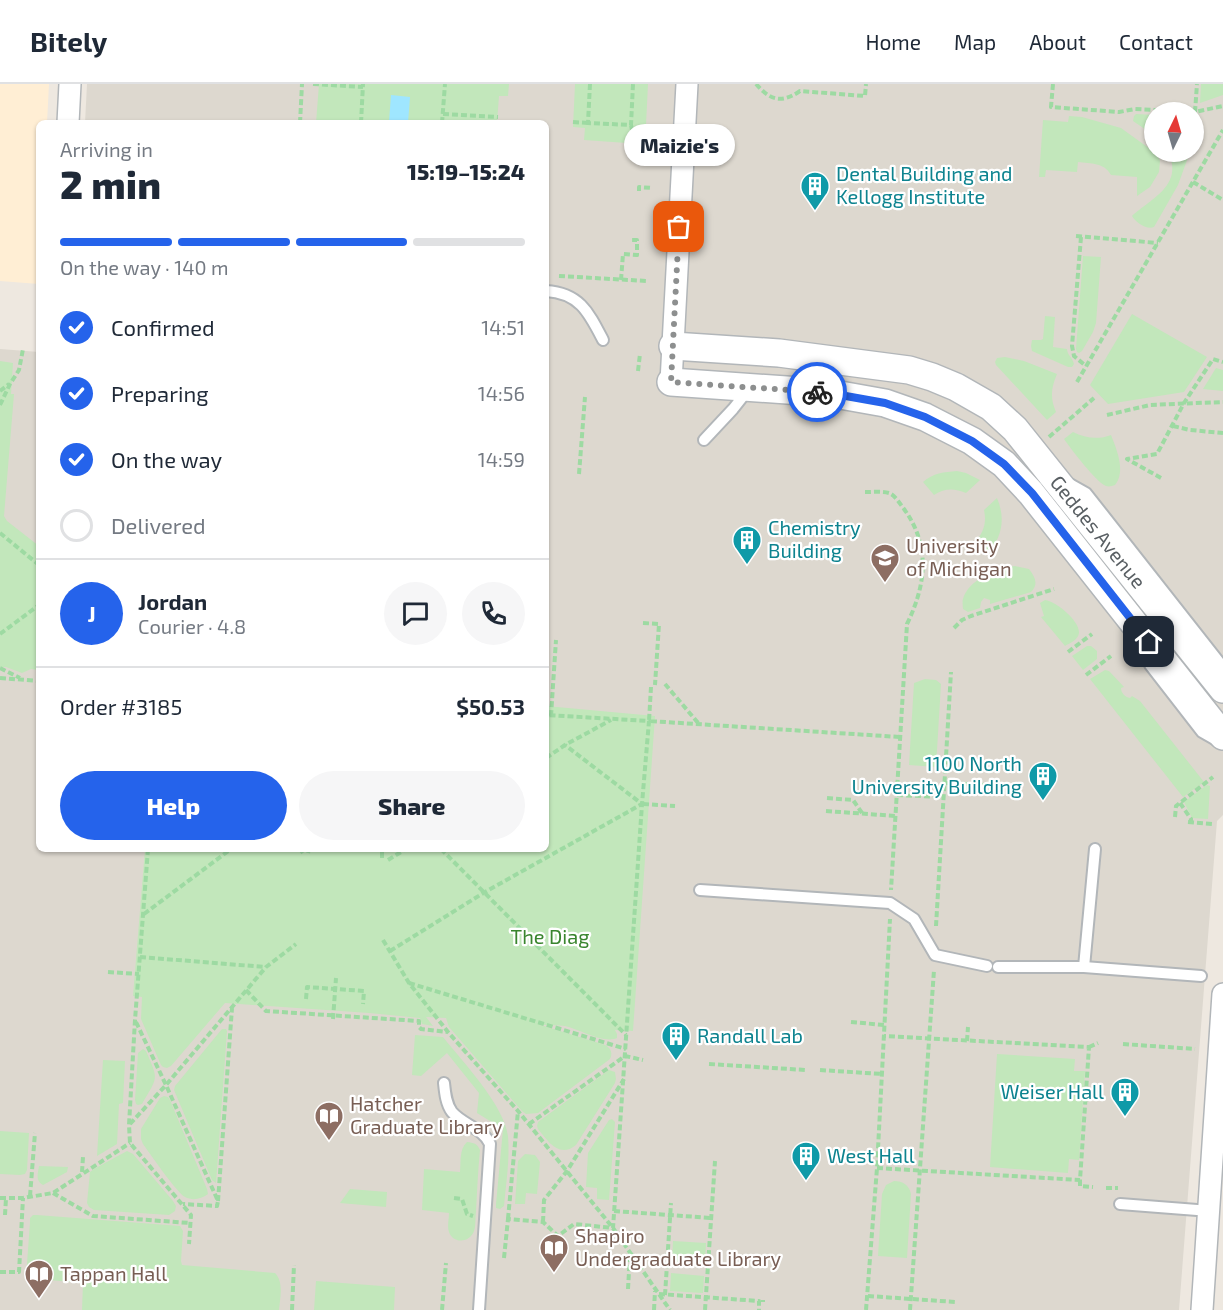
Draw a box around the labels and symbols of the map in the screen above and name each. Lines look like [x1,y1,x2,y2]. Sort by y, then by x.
north arrow [1144,102,1204,162]
callout: Maizie's [624,125,734,167]
place label: Dental Building and Kellogg Institute [836,161,1013,208]
building icon: Dental Building and Kellogg Institute [799,170,831,212]
pin [653,201,704,252]
courier [787,362,847,422]
street label: Geddes Avenue [1046,470,1152,593]
place label: Chemistry Building [768,515,861,562]
building icon: Chemistry Building [731,524,763,566]
place label: University of Michigan [906,533,1012,580]
school or university icon: University of Michigan [869,542,901,584]
pin [1123,616,1174,667]
place label: 1100 North University Building [852,751,1022,798]
building icon: 1100 North University Building [1027,760,1059,802]
park label: The Diag [511,924,589,948]
building icon: Randall Lab [660,1020,692,1062]
place label: Randall Lab [697,1023,803,1047]
building icon: Weiser Hall [1109,1076,1141,1118]
place label: Weiser Hall [1001,1079,1104,1103]
place label: Hatcher Graduate Library [350,1091,503,1138]
library icon: Hatcher Graduate Library [313,1100,345,1142]
building icon: West Hall [790,1140,822,1182]
place label: West Hall [827,1143,915,1167]
place label: Shapiro Undergraduate Library [575,1223,782,1270]
library icon: Shapiro Undergraduate Library [538,1232,570,1274]
library icon: Tappan Hall [23,1258,55,1300]
place label: Tappan Hall [60,1261,167,1285]

